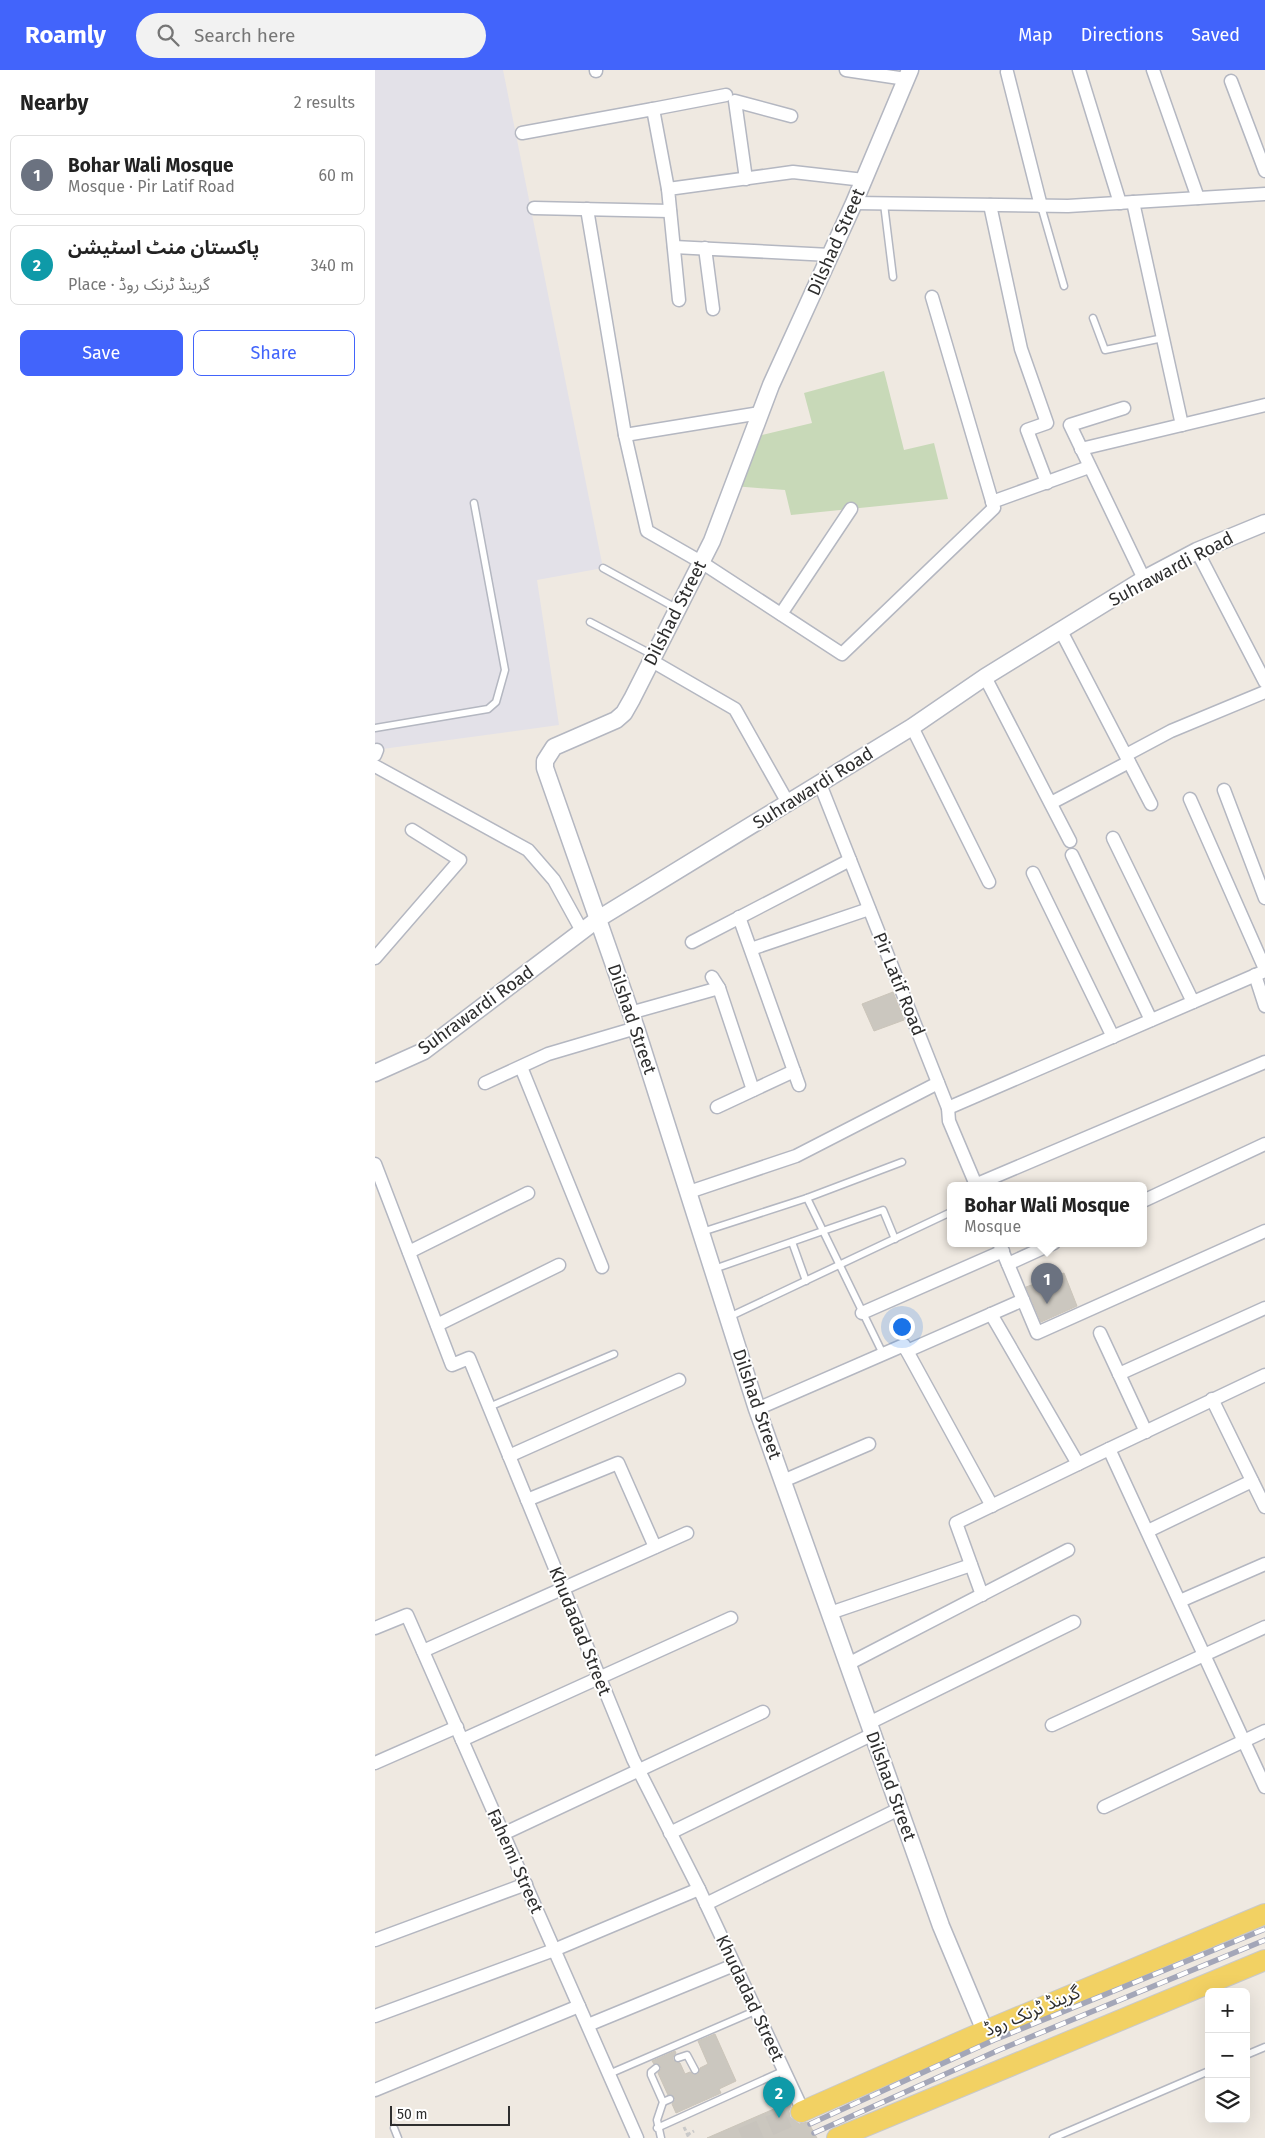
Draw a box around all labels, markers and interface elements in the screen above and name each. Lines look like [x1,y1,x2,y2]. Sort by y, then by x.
search box [136,13,486,58]
text: Roamly [25,21,106,49]
icon: search [154,21,182,49]
text: Search here [194,24,295,47]
text: Map [1018,24,1053,46]
text: Directions [1081,24,1163,46]
text: Saved [1191,24,1240,46]
text: Nearby [20,90,88,116]
text: 2 results [294,93,355,112]
text: Bohar Wali Mosque [68,154,234,177]
text: 1 [33,166,41,185]
text: 60 m [319,166,354,185]
text: Mosque · Pir Latif Road [68,177,235,196]
street label: Dilshad Street [803,185,870,299]
text: پاکستان منٹ اسٹیشن [68,236,259,259]
text: 2 [33,256,41,275]
text: 340 m [311,256,354,275]
text: Place · گرینڈ ٹرنک روڈ [68,275,210,294]
button: Save [20,330,183,376]
button: Share [193,330,355,376]
street label: Suhrawardi Road [1105,527,1237,611]
street label: Dilshad Street [639,556,711,669]
street label: Suhrawardi Road [749,742,877,834]
street label: Pir Latif Road [868,929,930,1039]
street label: Suhrawardi Road [414,961,538,1059]
street label: Dilshad Street [603,961,661,1077]
popup [947,1182,1147,1247]
text: Bohar Wali Mosque [964,1194,1130,1217]
text: Mosque [964,1217,1021,1236]
pin: 1 [1031,1263,1063,1304]
your location [889,1314,915,1340]
street label: Dilshad Street [728,1346,786,1462]
street label: Khudadad Street [544,1563,616,1699]
street label: Dilshad Street [861,1728,921,1844]
street label: Fahemi Street [482,1805,548,1917]
street label: Khudadad Street [711,1931,789,2065]
street label: گرینڈ ٹرنک روڈ [981,1981,1084,2041]
map controls [1205,1988,1250,2123]
button: + [1205,1988,1250,2033]
button: − [1205,2033,1250,2078]
pin: 2 [763,2077,795,2118]
button: layers [1205,2078,1250,2123]
scale bar [390,2103,510,2126]
text: 50 m [397,2106,428,2123]

